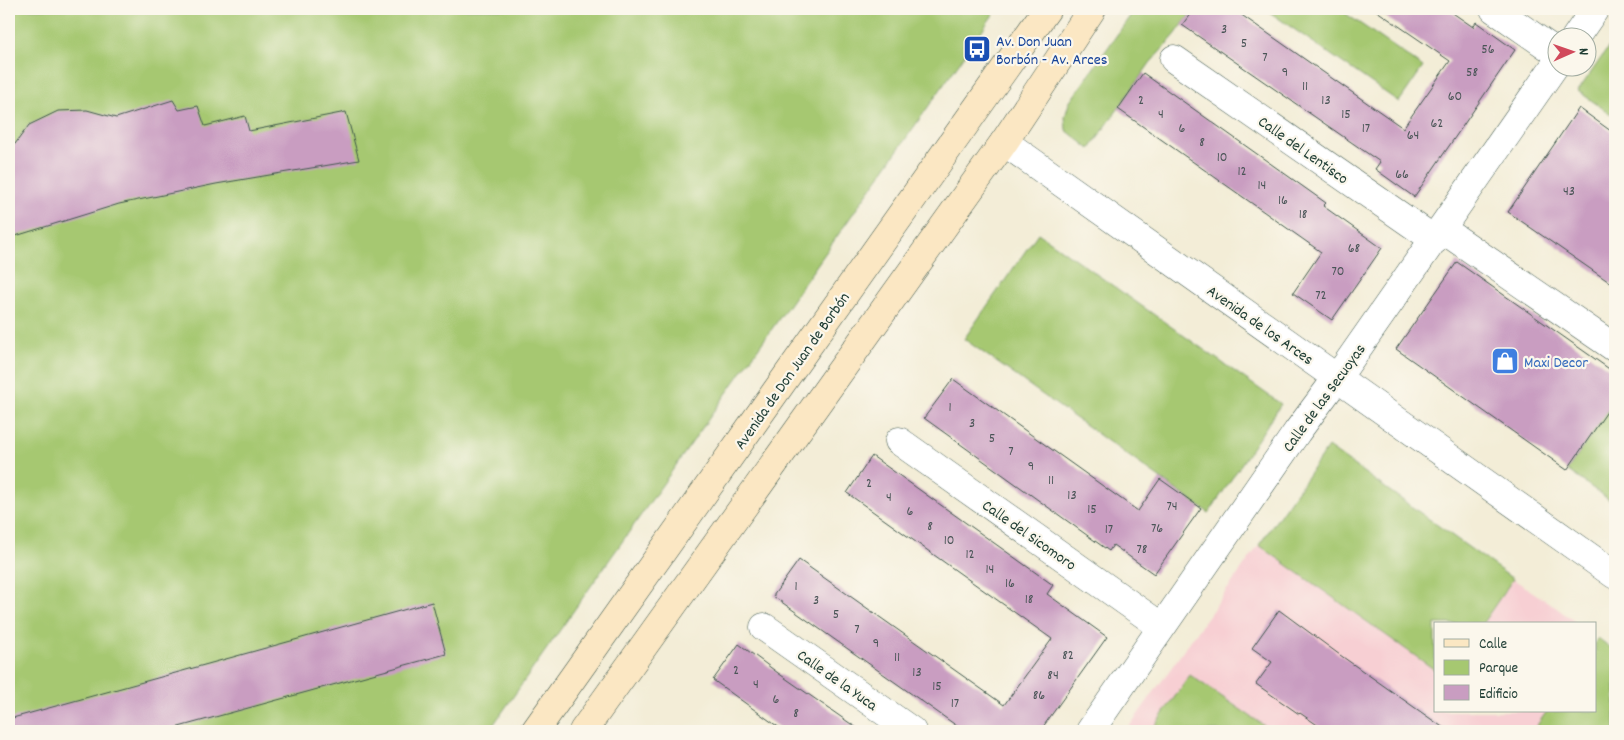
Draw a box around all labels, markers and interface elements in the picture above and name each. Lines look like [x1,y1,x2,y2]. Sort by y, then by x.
house number: 3 [1221,20,1227,40]
north arrow [1546,28,1596,78]
place label: Av. Don Juan Borbón - Av. Arces [996,31,1108,72]
bus stop icon: Av. Don Juan Borbón - Av. Arces [962,34,992,64]
house number: 5 [1241,34,1247,54]
house number: 56 [1481,40,1495,60]
house number: 7 [1262,48,1268,68]
text: N [1573,48,1593,56]
house number: 9 [1282,63,1288,83]
house number: 58 [1466,63,1478,83]
house number: 11 [1302,77,1308,97]
house number: 60 [1448,87,1462,107]
house number: 2 [1138,91,1144,111]
house number: 13 [1321,91,1331,111]
house number: 4 [1158,105,1164,125]
house number: 15 [1341,105,1351,125]
street label: Calle del Lentisco [1253,111,1353,191]
house number: 62 [1431,114,1443,134]
house number: 6 [1179,119,1186,139]
house number: 17 [1362,119,1370,139]
house number: 64 [1407,126,1419,146]
house number: 8 [1199,133,1205,153]
house number: 10 [1217,148,1227,168]
house number: 12 [1237,162,1247,182]
house number: 66 [1395,165,1409,185]
house number: 14 [1258,176,1266,196]
house number: 43 [1563,182,1575,202]
house number: 16 [1278,191,1288,211]
house number: 18 [1299,205,1308,225]
house number: 68 [1348,239,1361,259]
house number: 70 [1332,262,1345,282]
street label: Avenida de los Arces [1201,281,1318,372]
house number: 72 [1315,286,1327,306]
street label: Avenida de Don Juan de Borbón [730,288,856,455]
street label: Calle de las Secuoyas [1278,339,1372,457]
shop icon: Maxi Decor [1490,346,1520,376]
place label: Maxi Decor [1524,352,1588,375]
house number: 1 [948,398,952,418]
house number: 3 [969,414,975,434]
house number: 5 [989,429,995,449]
house number: 7 [1008,442,1014,462]
house number: 9 [1028,457,1034,477]
house number: 11 [1048,471,1054,491]
house number: 2 [866,474,872,494]
house number: 13 [1067,486,1077,506]
house number: 4 [886,488,892,508]
street label: Calle del Sicomoro [977,495,1080,577]
house number: 74 [1166,497,1178,517]
house number: 15 [1087,500,1097,520]
house number: 6 [907,502,914,522]
house number: 8 [927,517,933,537]
house number: 76 [1151,519,1163,539]
house number: 17 [1105,520,1113,540]
house number: 10 [944,531,954,551]
house number: 78 [1137,540,1148,560]
house number: 12 [965,545,975,565]
house number: 14 [986,560,994,580]
house number: 16 [1005,574,1015,594]
house number: 1 [794,577,798,597]
house number: 18 [1025,590,1034,610]
house number: 3 [813,591,819,611]
house number: 5 [833,605,839,625]
house number: 7 [854,620,860,640]
legend [1434,622,1596,712]
house number: 9 [873,634,879,654]
text: Calle [1479,634,1508,656]
street label: Calle de la Yuca [792,645,882,718]
house number: 82 [1062,646,1074,666]
house number: 11 [894,648,900,668]
text: Parque [1479,658,1519,680]
house number: 2 [733,661,739,681]
house number: 13 [912,663,922,683]
house number: 84 [1047,666,1059,686]
house number: 4 [753,675,759,695]
house number: 15 [932,677,942,697]
text: Edificio [1479,684,1518,706]
house number: 86 [1033,686,1045,706]
house number: 6 [773,690,780,710]
house number: 17 [951,694,959,714]
house number: 8 [793,704,799,724]

